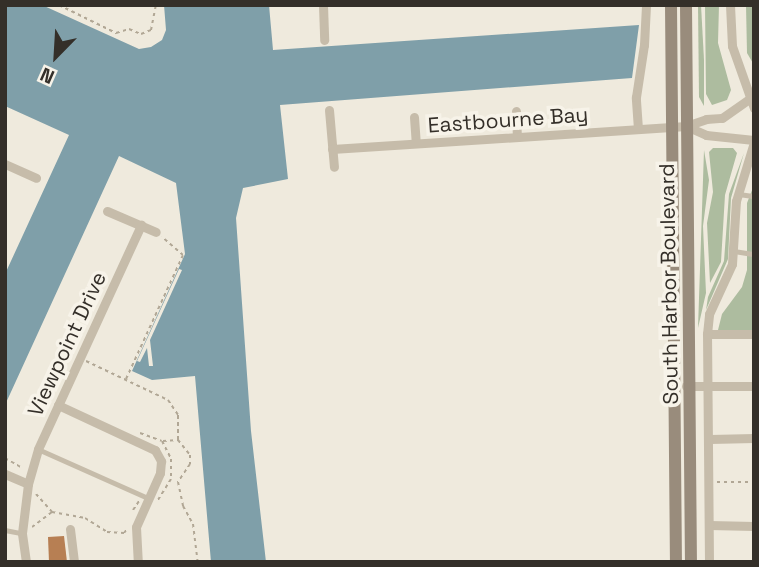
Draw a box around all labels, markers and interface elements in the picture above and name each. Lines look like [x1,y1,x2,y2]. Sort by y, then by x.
north arrow [21,21,91,91]
text: N [36,62,58,90]
street label: Eastbourne Bay [427,102,589,138]
street label: South Harbor Boulevard [654,163,684,405]
street label: Viewpoint Drive [22,268,112,420]

